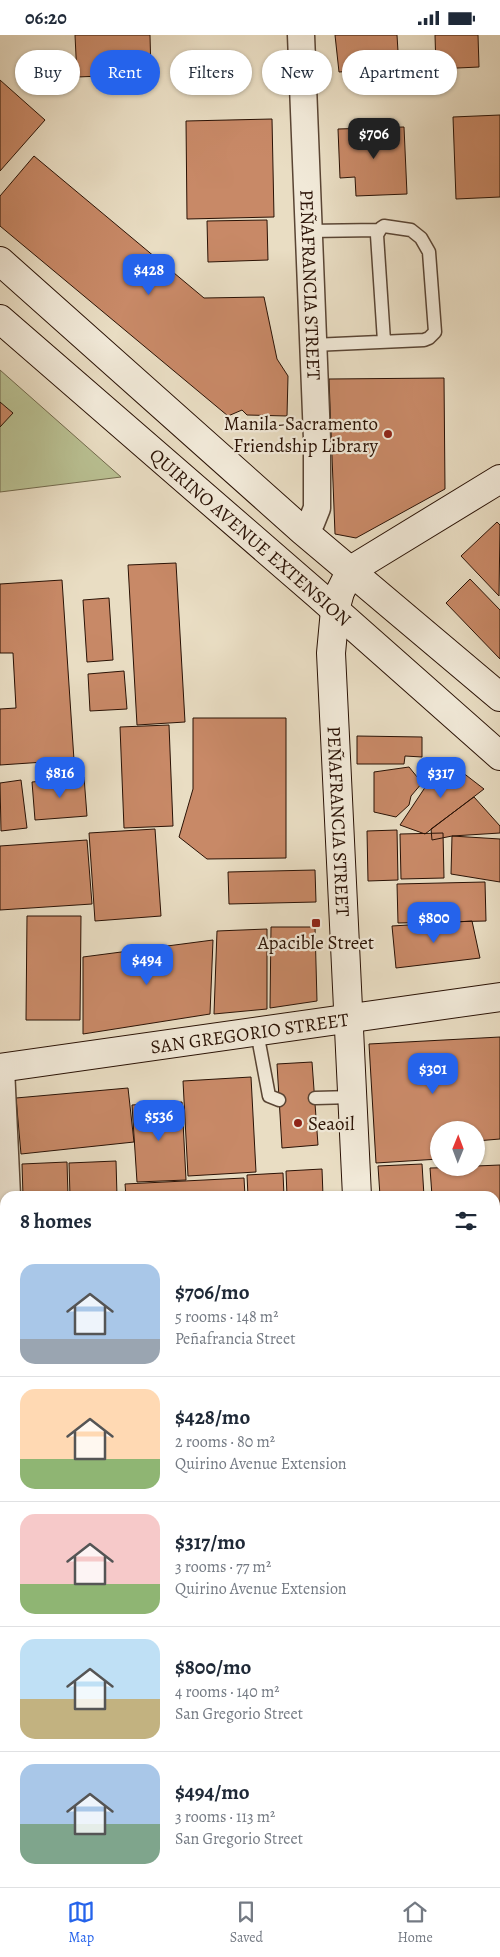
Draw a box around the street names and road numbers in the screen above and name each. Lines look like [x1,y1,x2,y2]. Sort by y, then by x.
street label: PEÑAFRANCIA STREET [293,189,327,381]
street label: QUIRINO AVENUE EXTENSION [144,442,357,633]
street label: PEÑAFRANCIA STREET [321,725,356,918]
street label: SAN GREGORIO STREET [149,1007,351,1060]

